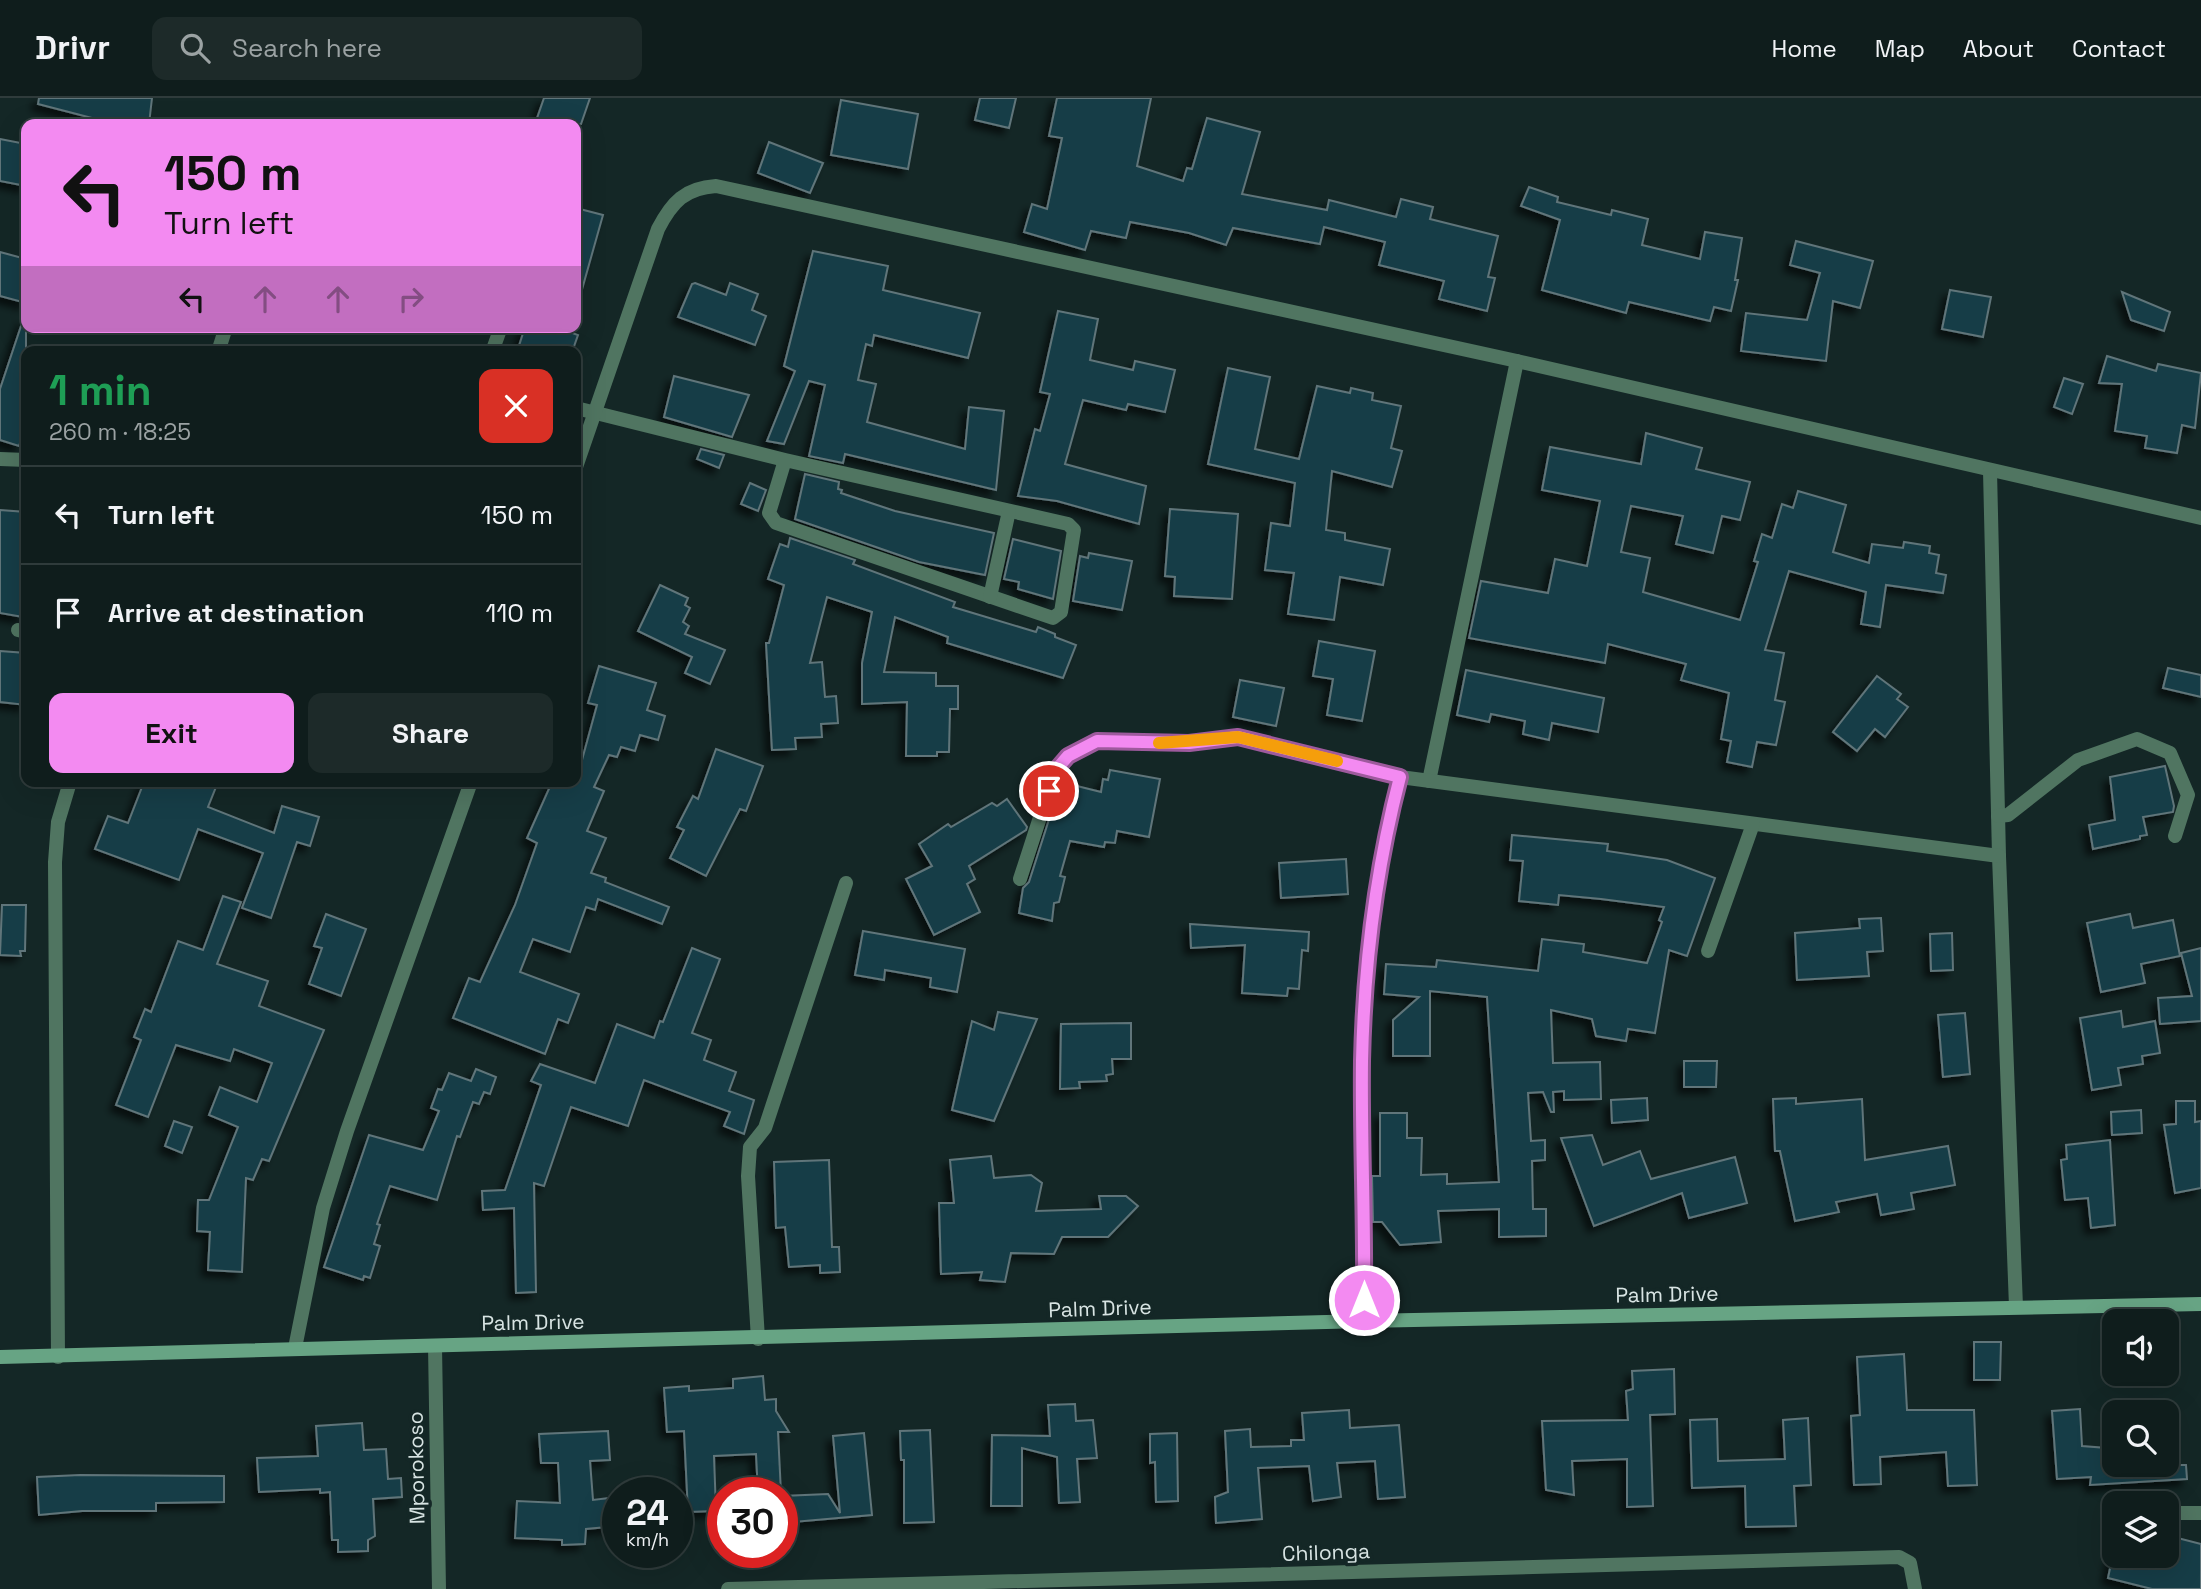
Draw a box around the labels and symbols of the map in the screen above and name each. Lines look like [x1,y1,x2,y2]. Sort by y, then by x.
pin [1019,761,1079,821]
position arrow [1327,1263,1401,1337]
street label: Palm Drive [1615,1280,1719,1308]
street label: Palm Drive [1048,1293,1152,1323]
street label: Palm Drive [481,1308,585,1336]
street label: Mporokoso [402,1411,430,1525]
speed limit sign: 30 [707,1477,798,1568]
street label: Chilonga [1282,1537,1370,1567]

